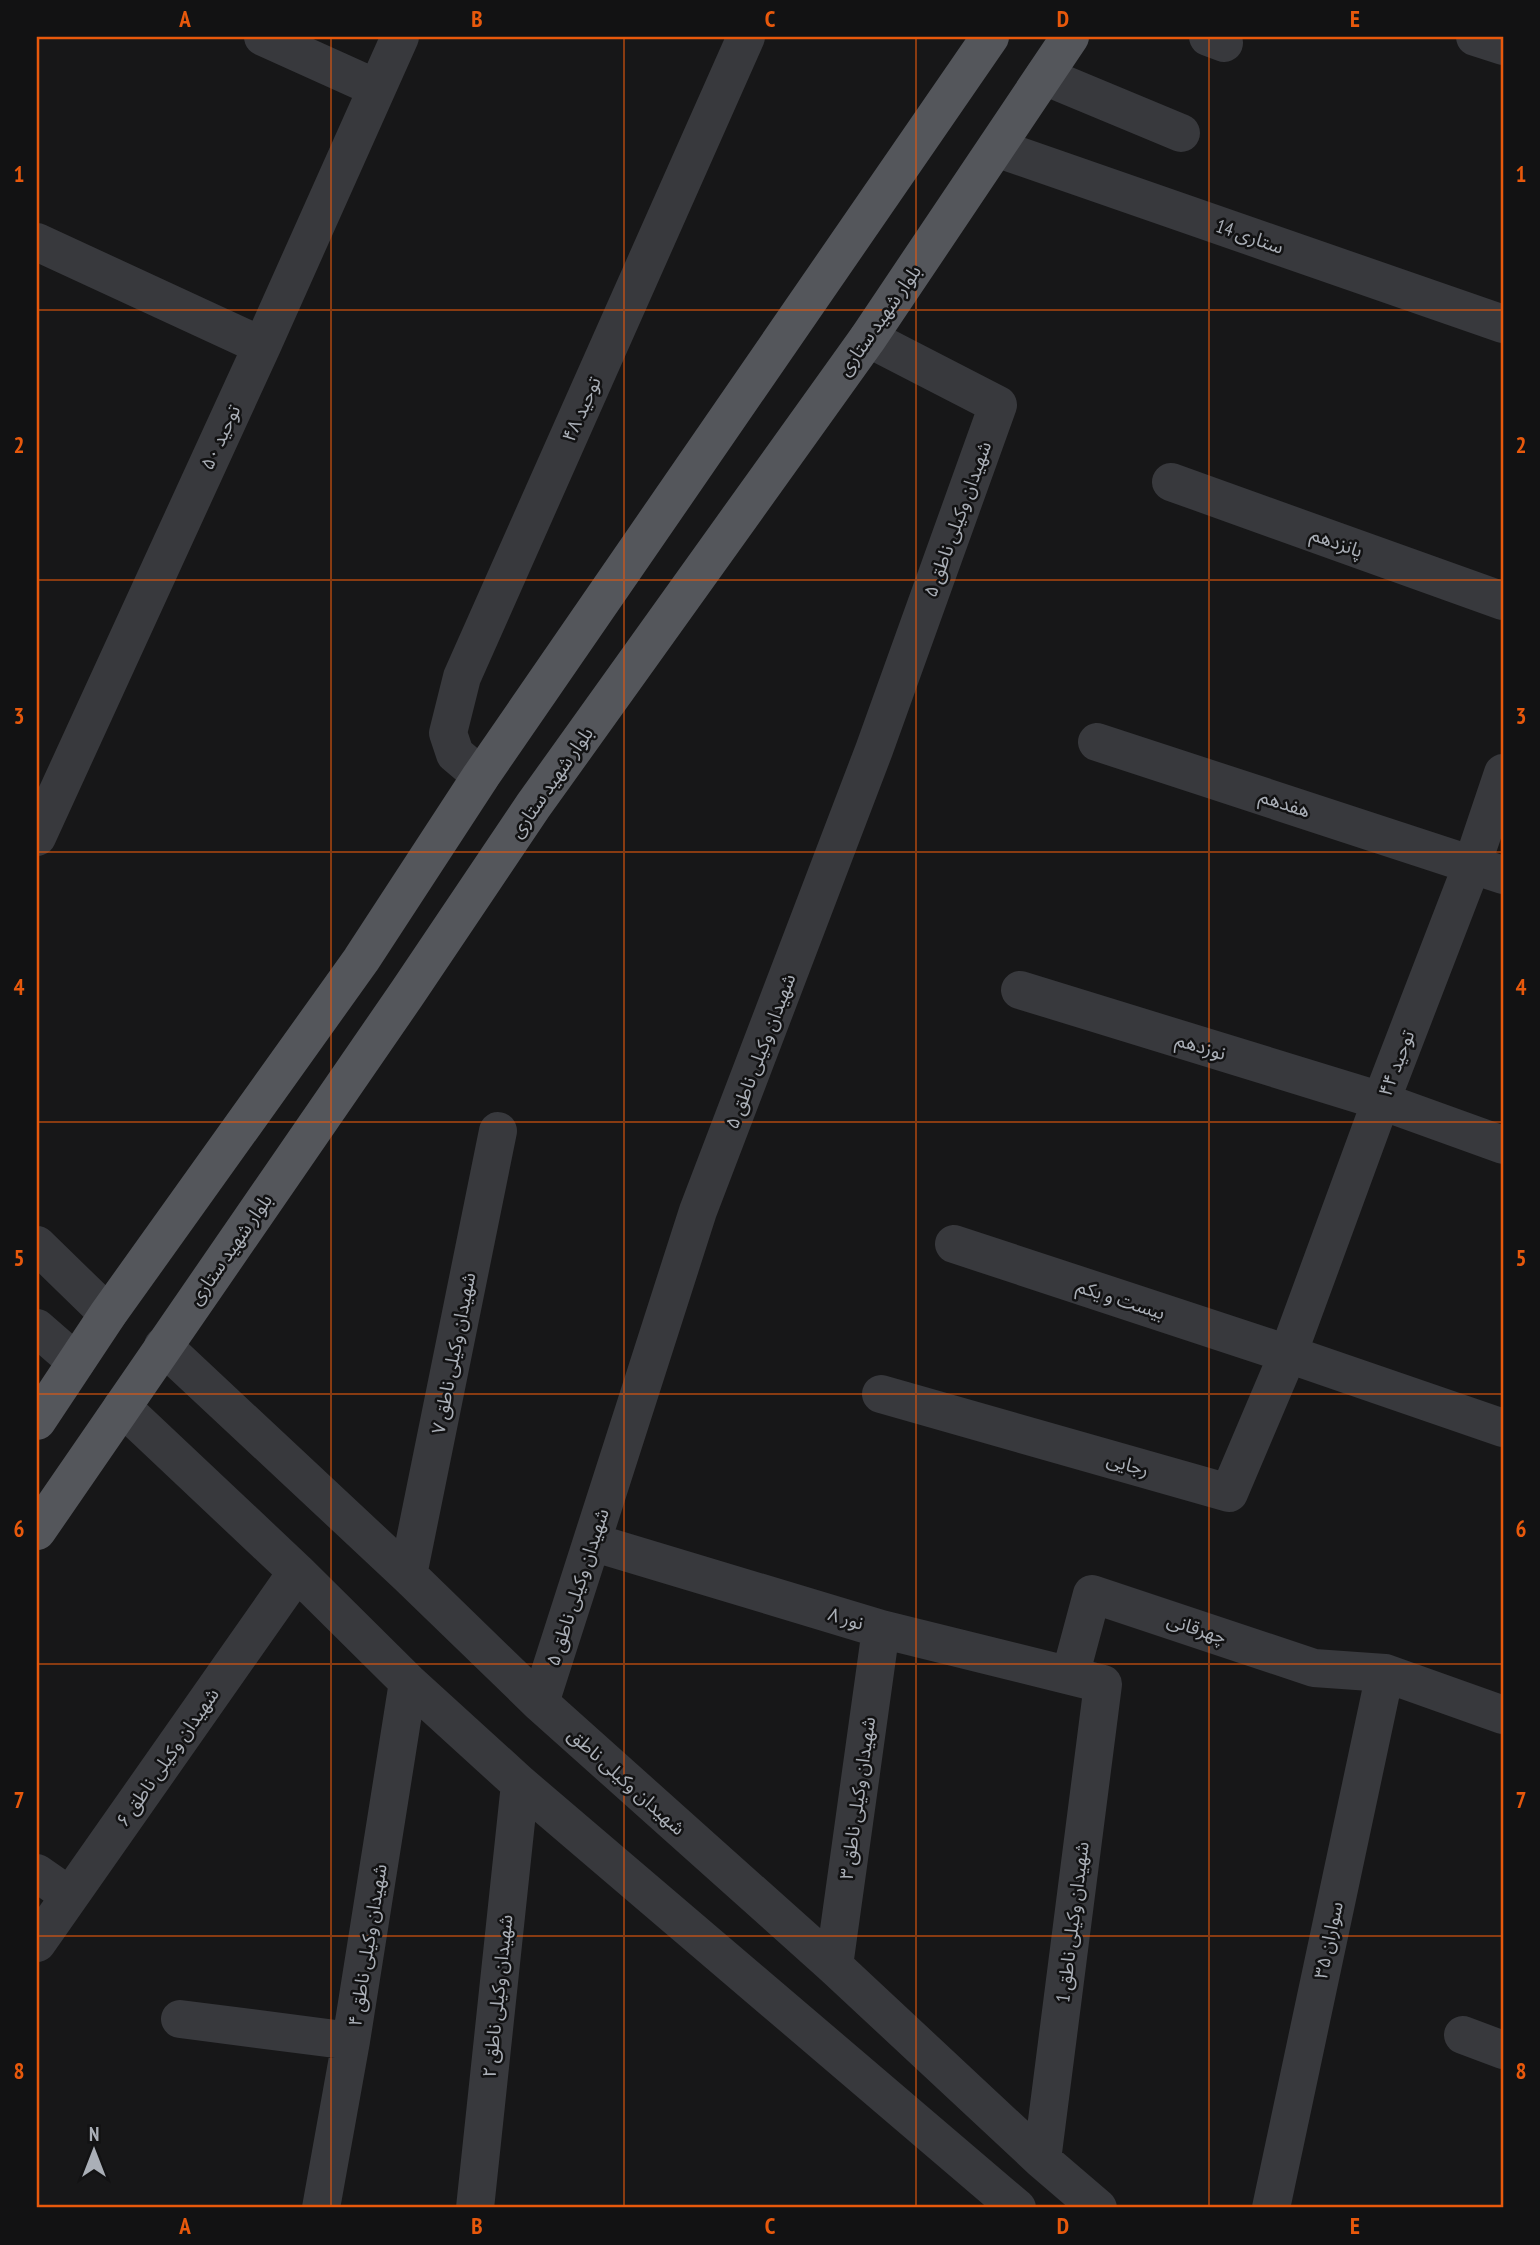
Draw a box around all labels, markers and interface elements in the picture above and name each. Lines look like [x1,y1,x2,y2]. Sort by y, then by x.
text: A [178,4,191,33]
text: B [471,4,483,33]
text: C [765,4,776,33]
text: D [1057,4,1069,33]
text: E [1350,4,1360,33]
text: 1 [14,159,25,188]
text: 1 [1516,159,1527,188]
street label: ستاری 14 [1213,213,1287,259]
street label: بلوار شهید ستاری [832,260,926,380]
street label: توحید ۴۸ [556,373,606,445]
street label: توحید ۵۰ [195,401,245,473]
text: 2 [14,430,25,459]
text: 2 [1516,430,1527,459]
street label: شهیدان وکیلی ناطق ۵ [918,438,996,600]
street label: پانزدهم [1307,521,1366,565]
text: 3 [14,701,25,730]
text: 3 [1516,701,1527,730]
street label: بلوار شهید ستاری [504,722,598,842]
street label: هفدهم [1256,784,1314,825]
street label: شهیدان وکیلی ناطق ۵ [719,970,801,1132]
text: 4 [14,972,25,1001]
text: 4 [1516,972,1527,1001]
street label: نوزدهم [1172,1027,1229,1068]
street label: توحید ۴۴ [1372,1027,1420,1099]
street label: بلوار شهید ستاری [183,1189,277,1309]
text: 5 [14,1243,25,1272]
text: 5 [1516,1243,1527,1272]
street label: شهیدان وکیلی ناطق ۷ [426,1270,480,1436]
street label: بیست و یکم [1073,1273,1168,1327]
street label: رجایی [1104,1447,1152,1481]
street label: شهیدان وکیلی ناطق ۵ [540,1505,614,1669]
text: 6 [14,1514,25,1543]
text: 6 [1516,1514,1527,1543]
street label: نور ۸ [825,1601,867,1635]
street label: چهرقانی [1164,1607,1230,1650]
street label: شهیدان وکیلی ناطق ۶ [110,1683,224,1831]
street label: شهیدان وکیلی ناطق ۳ [834,1715,880,1881]
street label: شهیدان وکیلی ناطق [564,1722,690,1840]
text: 7 [14,1785,25,1814]
text: 7 [1516,1785,1527,1814]
street label: شهیدان وکیلی ناطق 1 [1050,1840,1094,2004]
street label: شهیدان وکیلی ناطق ۴ [342,1862,392,2028]
street label: سواران ۳۵ [1308,1899,1348,1981]
street label: شهیدان وکیلی ناطق ٢ [476,1913,518,2079]
text: 8 [14,2056,25,2085]
text: 8 [1516,2056,1527,2085]
north arrow [60,2116,130,2186]
text: N [89,2122,99,2146]
text: A [178,2211,191,2240]
text: B [471,2211,483,2240]
text: C [765,2211,776,2240]
text: D [1057,2211,1069,2240]
text: E [1350,2211,1360,2240]

